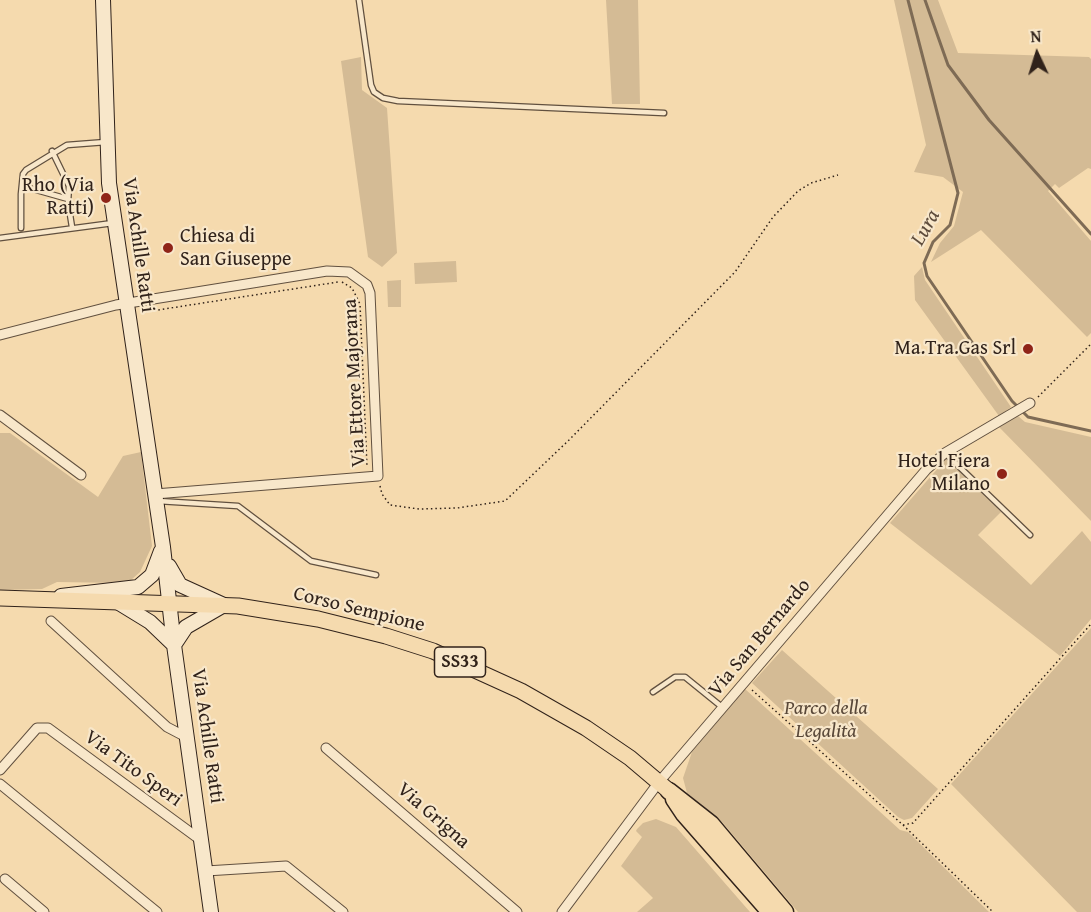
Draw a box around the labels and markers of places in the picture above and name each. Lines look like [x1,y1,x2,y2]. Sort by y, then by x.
place label: Rho (Via Ratti) [22,174,94,221]
marker: Rho (Via Ratti) [99,191,113,205]
place label: Chiesa di San Giuseppe [180,225,291,272]
marker: Chiesa di San Giuseppe [161,241,175,255]
place label: Ma.Tra.Gas Srl [895,337,1016,361]
marker: Ma.Tra.Gas Srl [1021,342,1035,356]
place label: Hotel Fiera Milano [898,450,990,497]
marker: Hotel Fiera Milano [995,467,1009,481]

